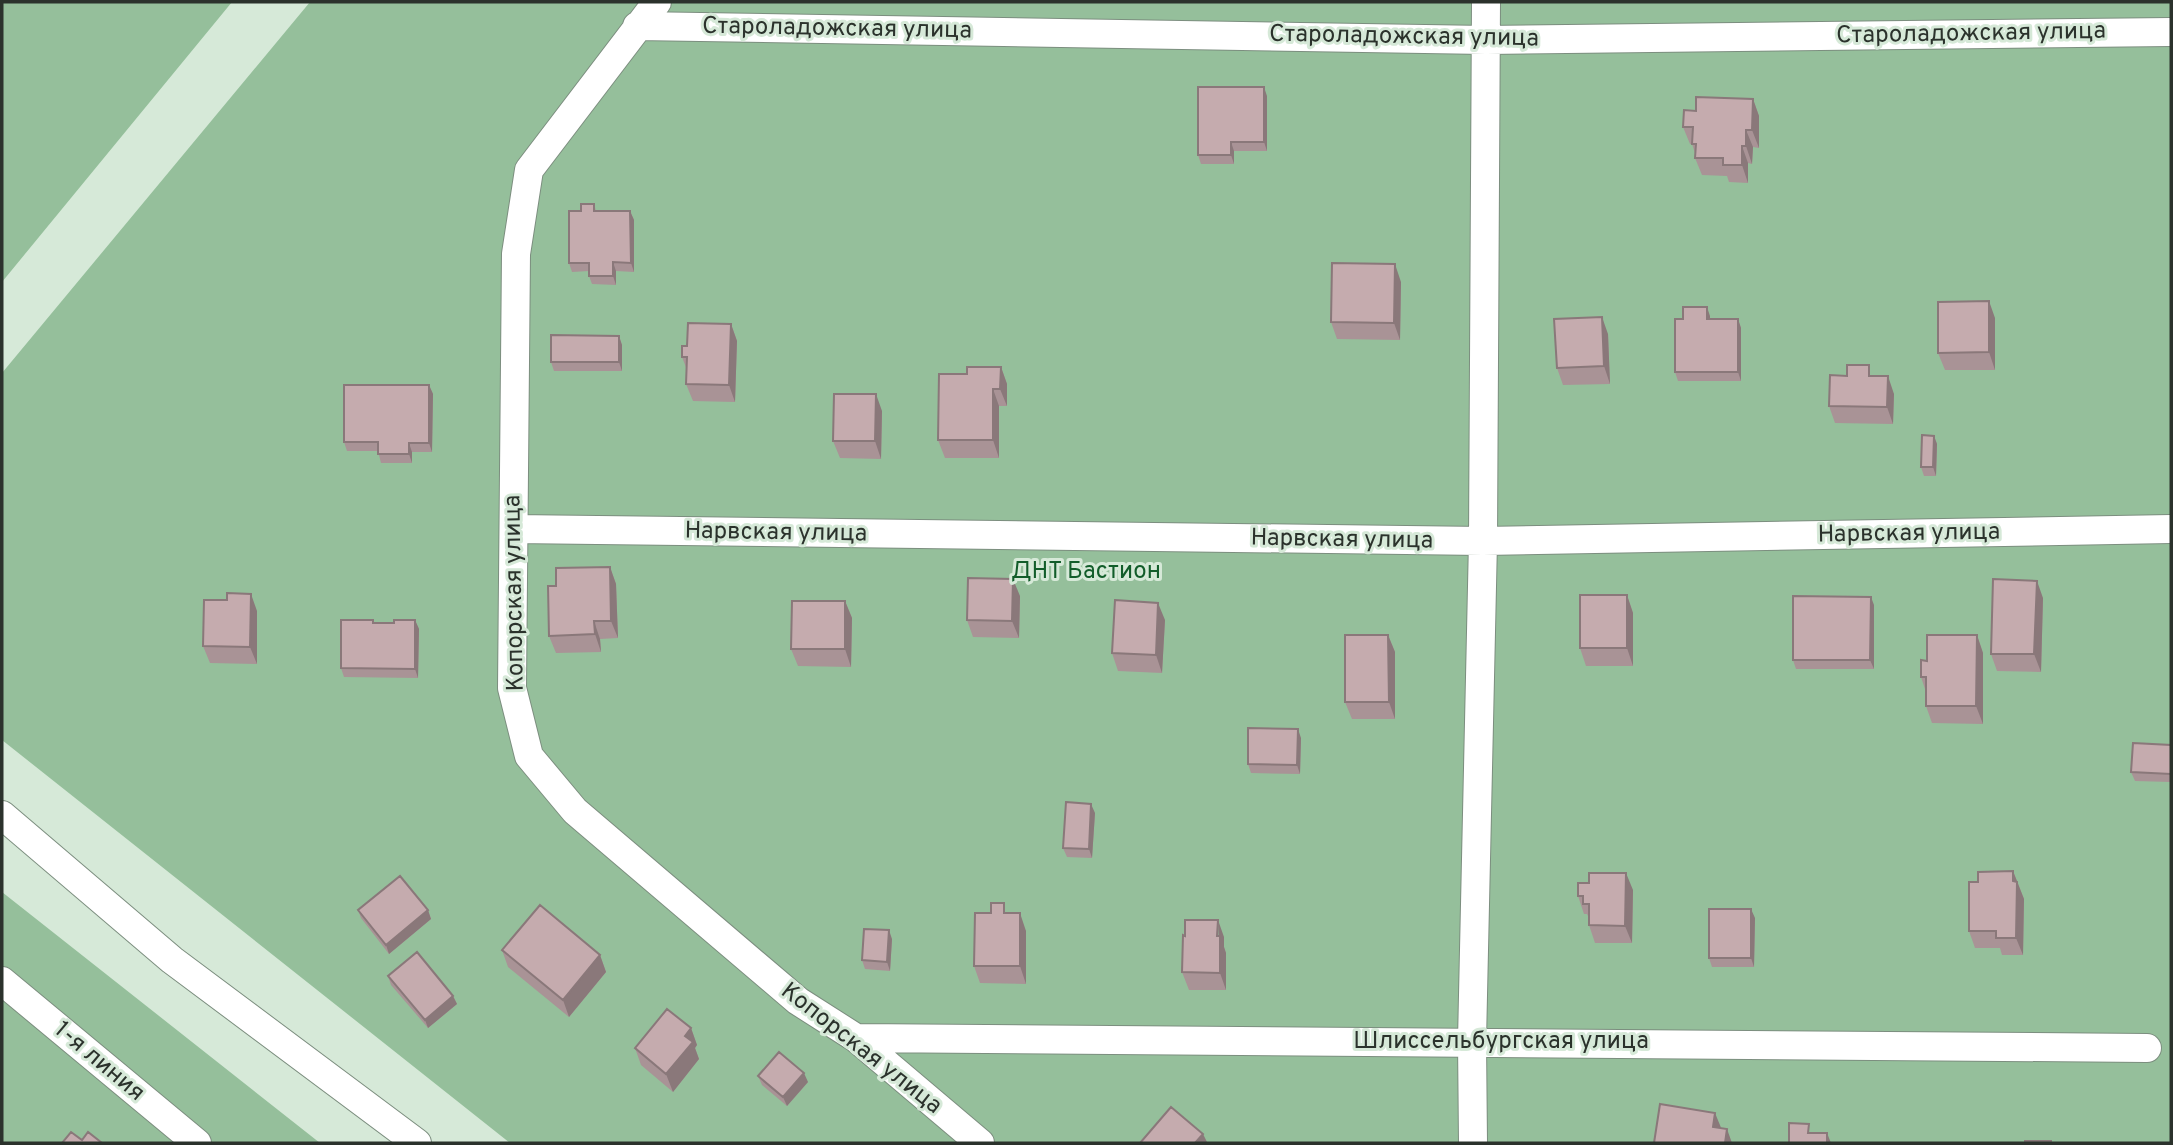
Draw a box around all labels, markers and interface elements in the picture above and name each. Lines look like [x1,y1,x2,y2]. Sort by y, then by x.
street label: Староладожская улица [702,12,972,46]
street label: Староладожская улица [1836,17,2106,51]
street label: Староладожская улица [1269,20,1539,54]
street label: Копорская улица [498,494,532,692]
street label: Нарвская улица [684,516,868,550]
street label: Нарвская улица [1817,517,2001,551]
street label: Нарвская улица [1250,523,1434,557]
park label: ДНТ Бастион [1011,557,1161,587]
street label: Копорская улица [774,977,948,1121]
street label: 1-я линия [48,1015,150,1109]
street label: Шлиссельбургская улица [1353,1027,1649,1057]

